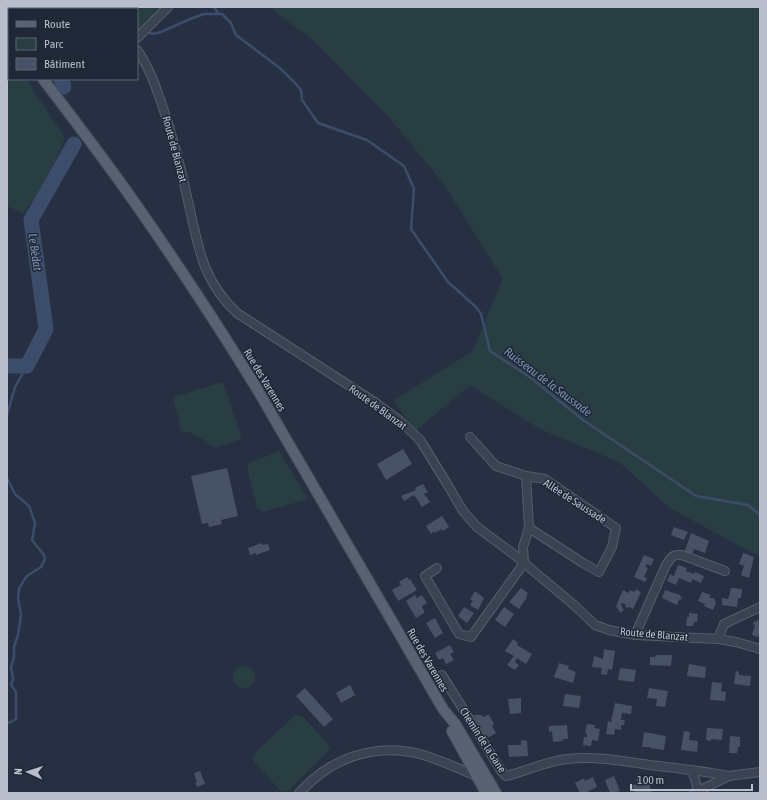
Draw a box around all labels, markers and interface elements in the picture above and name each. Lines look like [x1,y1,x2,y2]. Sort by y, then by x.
legend [8,8,138,80]
text: Route [44,17,70,31]
text: Parc [44,37,64,51]
text: Bâtiment [44,57,85,71]
street label: Route de Blanzat [160,115,190,183]
water label: Le Bédat [25,233,45,272]
water label: Ruisseau de la Saussade [502,345,595,420]
street label: Rue des Varennes [242,347,288,414]
street label: Route de Blanzat [347,382,409,432]
street label: Allée de Saussade [541,476,609,526]
street label: Route de Blanzat [620,625,688,643]
street label: Rue des Varennes [405,626,451,694]
street label: Chemin de la Gane [458,705,508,775]
north arrow [8,752,48,792]
scale bar [631,766,752,792]
text: N [12,768,24,775]
text: 100 m [637,773,664,787]

